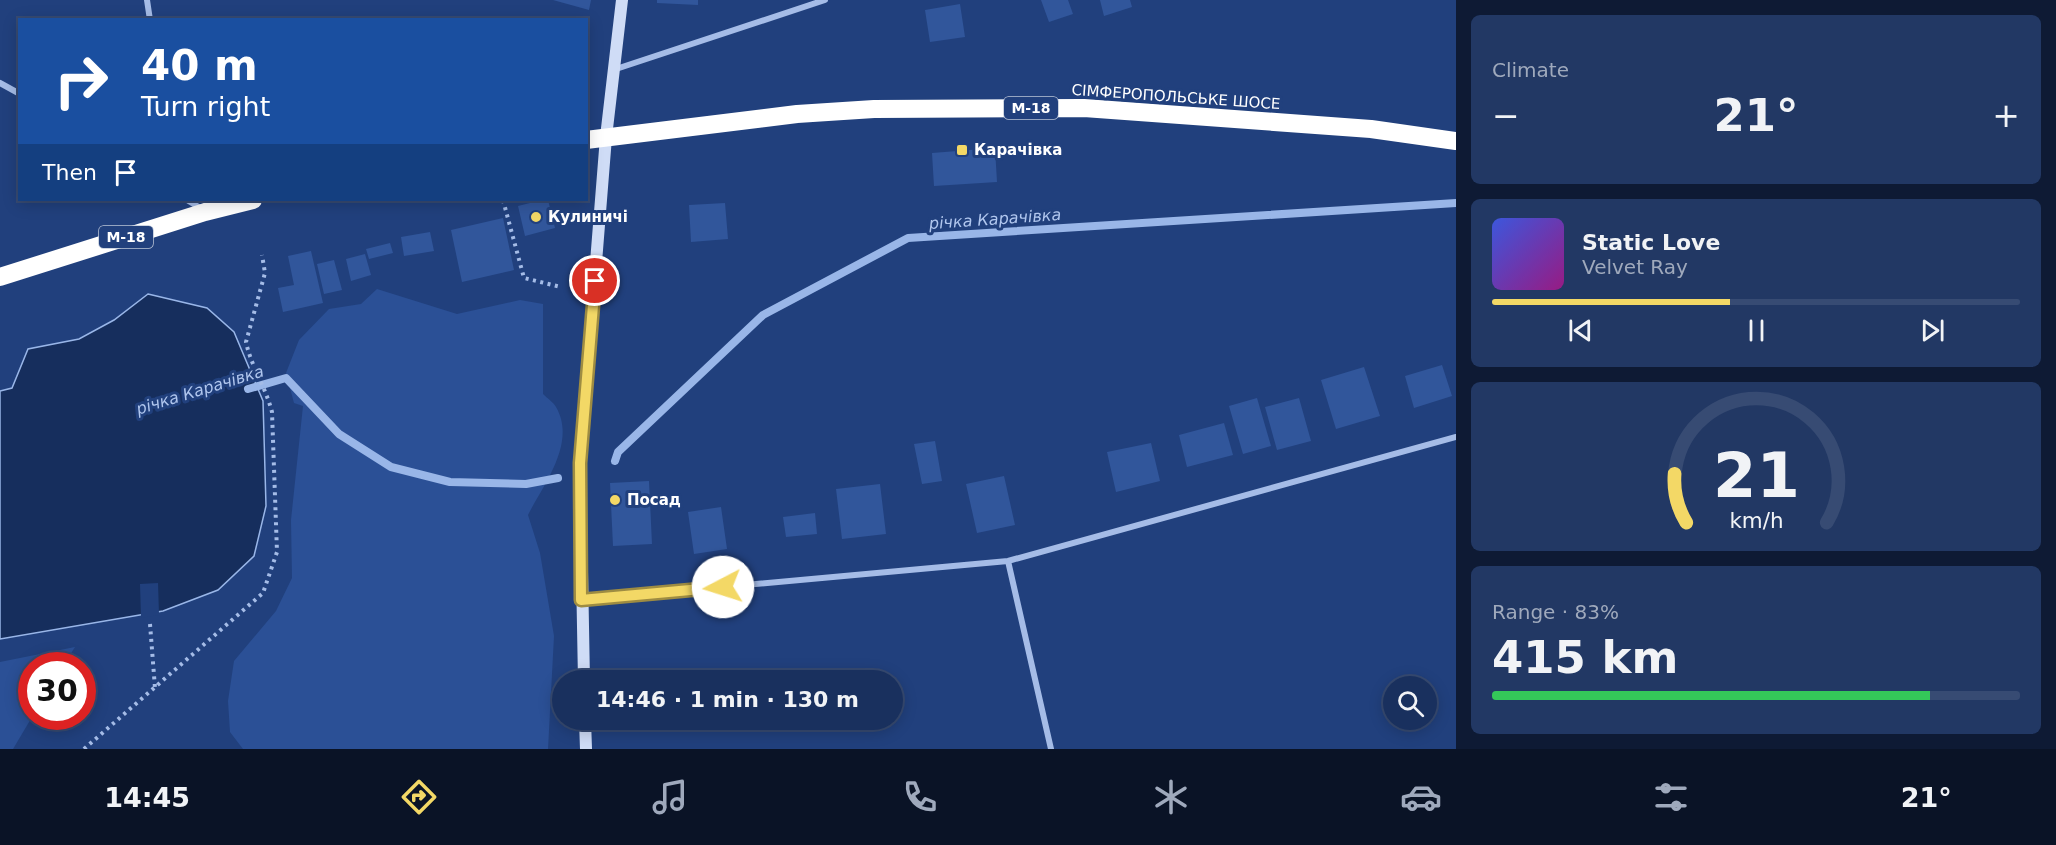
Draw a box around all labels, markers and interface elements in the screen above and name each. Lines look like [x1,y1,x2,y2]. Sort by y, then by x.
text: 40 m [141,41,258,90]
icon: right [42,42,120,120]
text: Climate [1492,58,1569,82]
street label: СІМФЕРОПОЛЬСЬКЕ ШОСЕ [1071,81,1281,113]
text: 21° [1713,89,1799,142]
text: Turn right [141,91,270,122]
text: − [1492,96,1520,135]
text: + [1992,96,2020,135]
road number: М-18 [1004,97,1058,119]
place label: Карачівка [974,141,1062,159]
marker: Карачівка [955,143,969,157]
icon: arrive [109,156,142,189]
text: Then [42,160,97,185]
water label: річка Карачівка [927,205,1062,233]
place label: Кулиничі [548,208,628,226]
marker: Кулиничі [529,210,543,224]
road number: М-18 [99,226,153,248]
text: Static Love [1582,230,1720,255]
pin [569,255,620,306]
text: Velvet Ray [1582,255,1688,279]
icon: arrive [578,264,611,297]
icon: previous [1564,314,1597,347]
icon: pause [1740,314,1773,347]
icon: next [1916,314,1949,347]
water label: річка Карачівка [133,362,266,419]
text: 21 [1713,439,1799,512]
place label: Посад [627,491,681,509]
marker: Посад [608,493,622,507]
text: km/h [1729,509,1783,534]
position arrow [691,555,755,619]
text: Range · 83% [1492,600,1619,624]
text: 415 km [1492,631,1678,684]
speed limit sign: 30 [18,652,96,730]
map controls [1383,676,1437,730]
button: search [1383,676,1437,730]
text: 14:46 · 1 min · 130 m [596,687,859,712]
icon: directions [398,776,440,818]
icon: music [649,776,691,818]
icon: phone [899,776,941,818]
icon: climate [1150,776,1192,818]
icon: car [1400,776,1442,818]
icon: filters [1650,776,1692,818]
text: 14:45 [104,782,190,813]
text: 21° [1901,782,1952,813]

